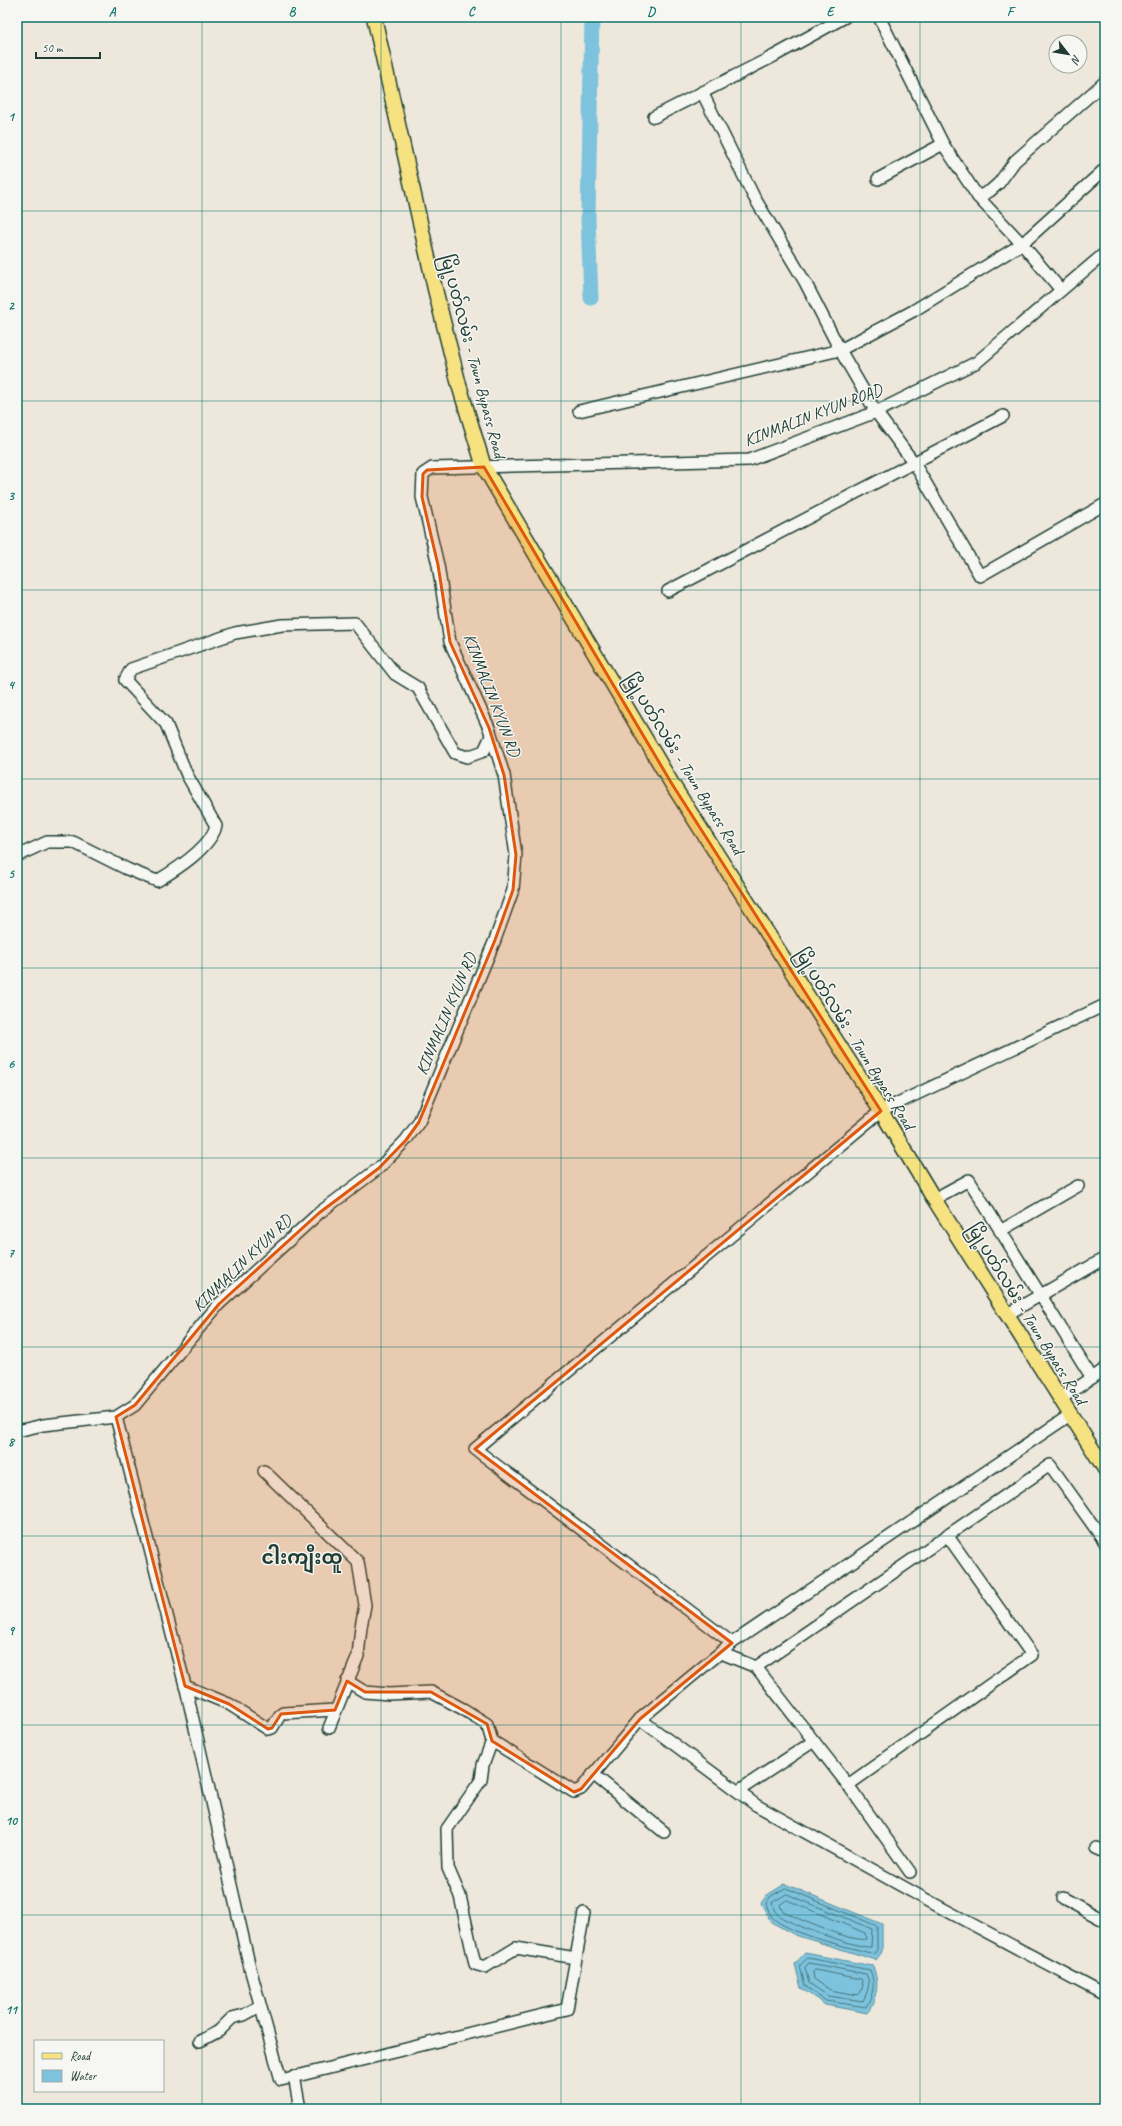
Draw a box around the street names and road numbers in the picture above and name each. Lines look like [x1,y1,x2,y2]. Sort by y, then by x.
street label: မြို့ပတ်လမ်း - Town Bypass Road [433,252,512,463]
street label: KINMALIN KYUN ROAD [741,378,887,451]
street label: KINMALIN KYUN RD [459,630,526,762]
street label: မြို့ပတ်လမ်း - Town Bypass Road [617,669,751,862]
street label: မြို့ပတ်လမ်း - Town Bypass Road [788,944,922,1137]
street label: KINMALIN KYUN RD [411,948,482,1078]
street label: KINMALIN KYUN RD [188,1209,298,1316]
street label: မြို့ပတ်လမ်း - Town Bypass Road [960,1219,1094,1412]

